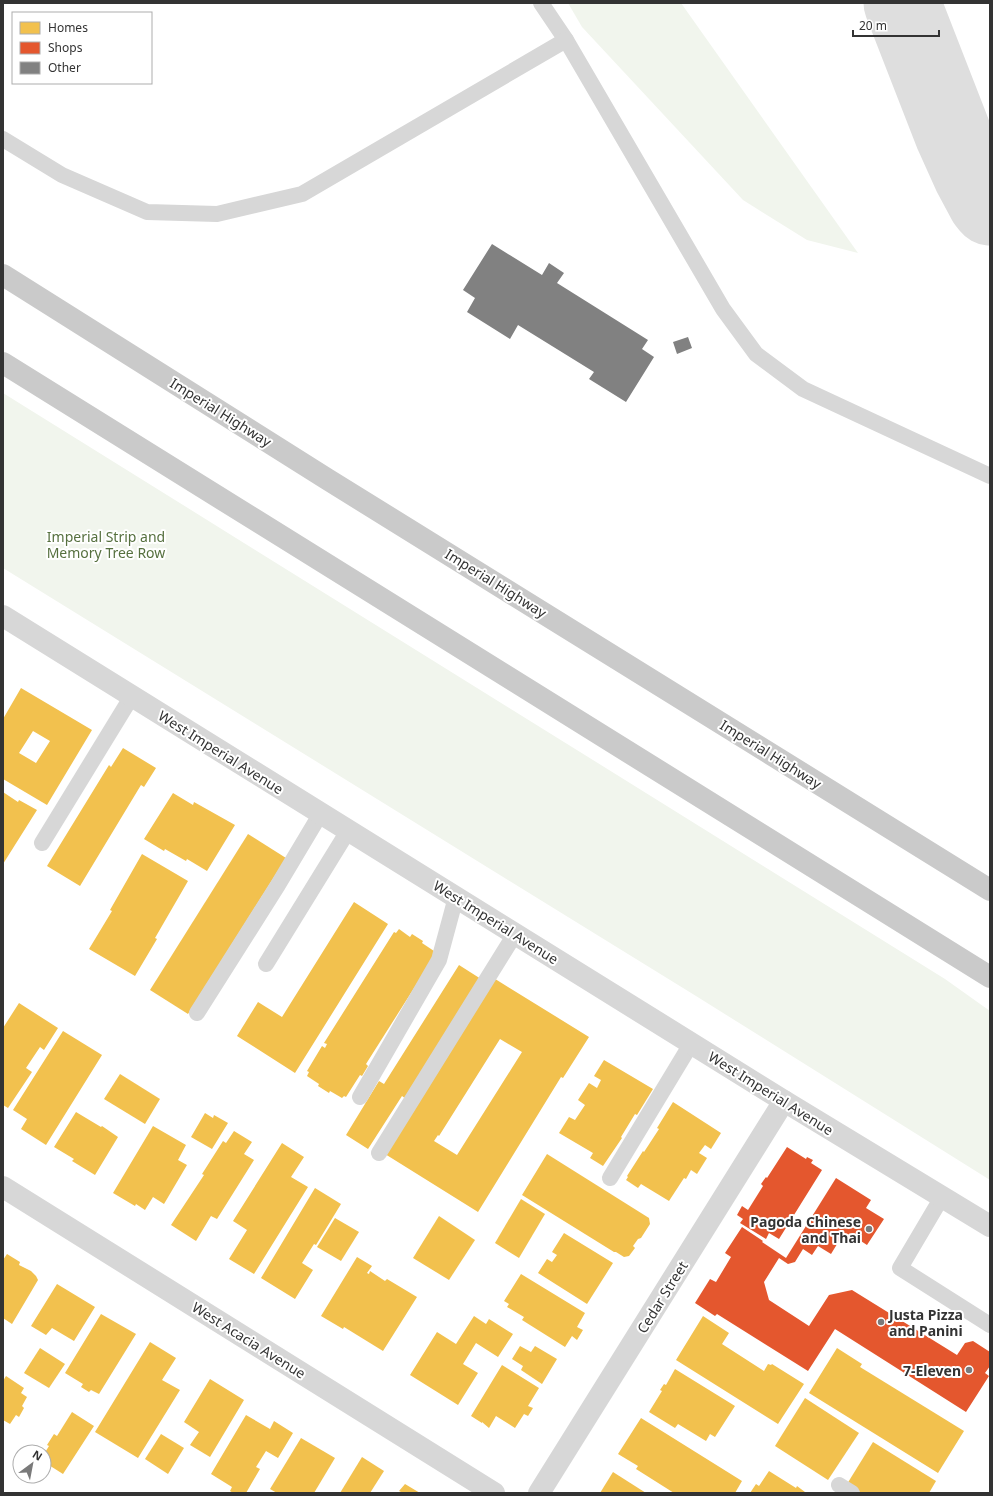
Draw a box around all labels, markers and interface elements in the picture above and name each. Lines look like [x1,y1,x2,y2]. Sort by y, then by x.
legend [12,12,152,84]
scale bar [853,12,939,38]
text: 20 m [859,17,887,34]
text: Homes [48,19,88,36]
text: Shops [48,39,83,56]
text: Other [48,59,81,76]
street label: Imperial Highway [167,373,276,451]
park label: Imperial Strip and Memory Tree Row [47,527,165,562]
street label: Imperial Highway [442,544,551,622]
street label: West Imperial Avenue [155,706,287,798]
street label: Imperial Highway [717,715,826,793]
street label: West Imperial Avenue [430,876,562,968]
street label: West Imperial Avenue [705,1047,837,1139]
place label: Pagoda Chinese and Thai [750,1212,861,1247]
marker: Pagoda Chinese and Thai [864,1224,874,1234]
street label: Cedar Street [632,1257,692,1337]
street label: West Acacia Avenue [189,1297,309,1383]
place label: Justa Pizza and Panini [887,1305,963,1340]
marker: Justa Pizza and Panini [876,1317,886,1327]
place label: 7-Eleven [903,1361,961,1380]
marker: 7-Eleven [964,1365,974,1375]
north arrow [12,1444,52,1484]
text: N [30,1446,45,1464]

